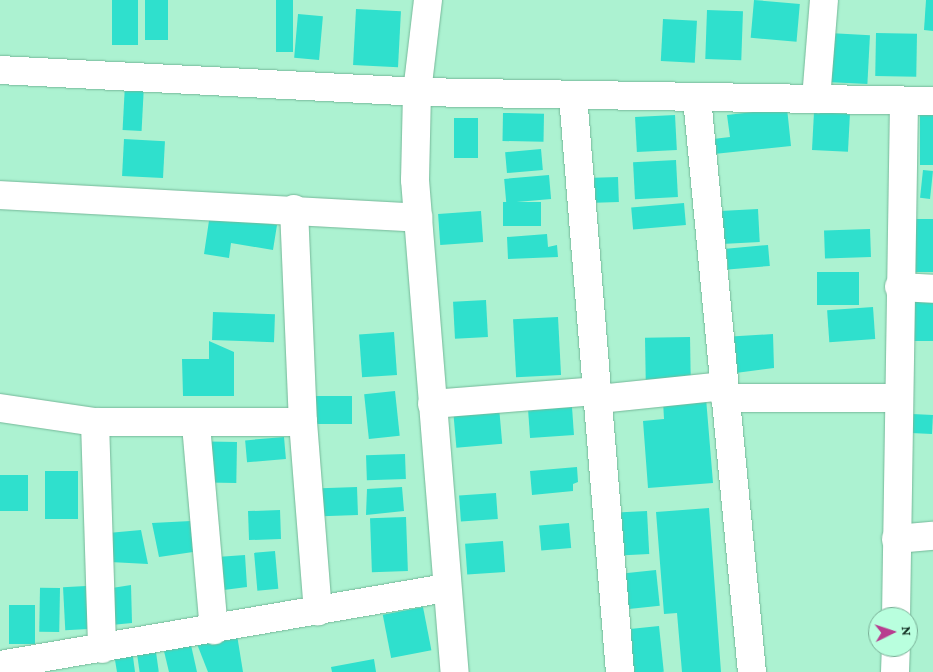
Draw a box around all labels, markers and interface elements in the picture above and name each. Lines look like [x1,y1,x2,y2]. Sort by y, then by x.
north arrow [868,607,918,657]
text: N [899,626,915,636]

